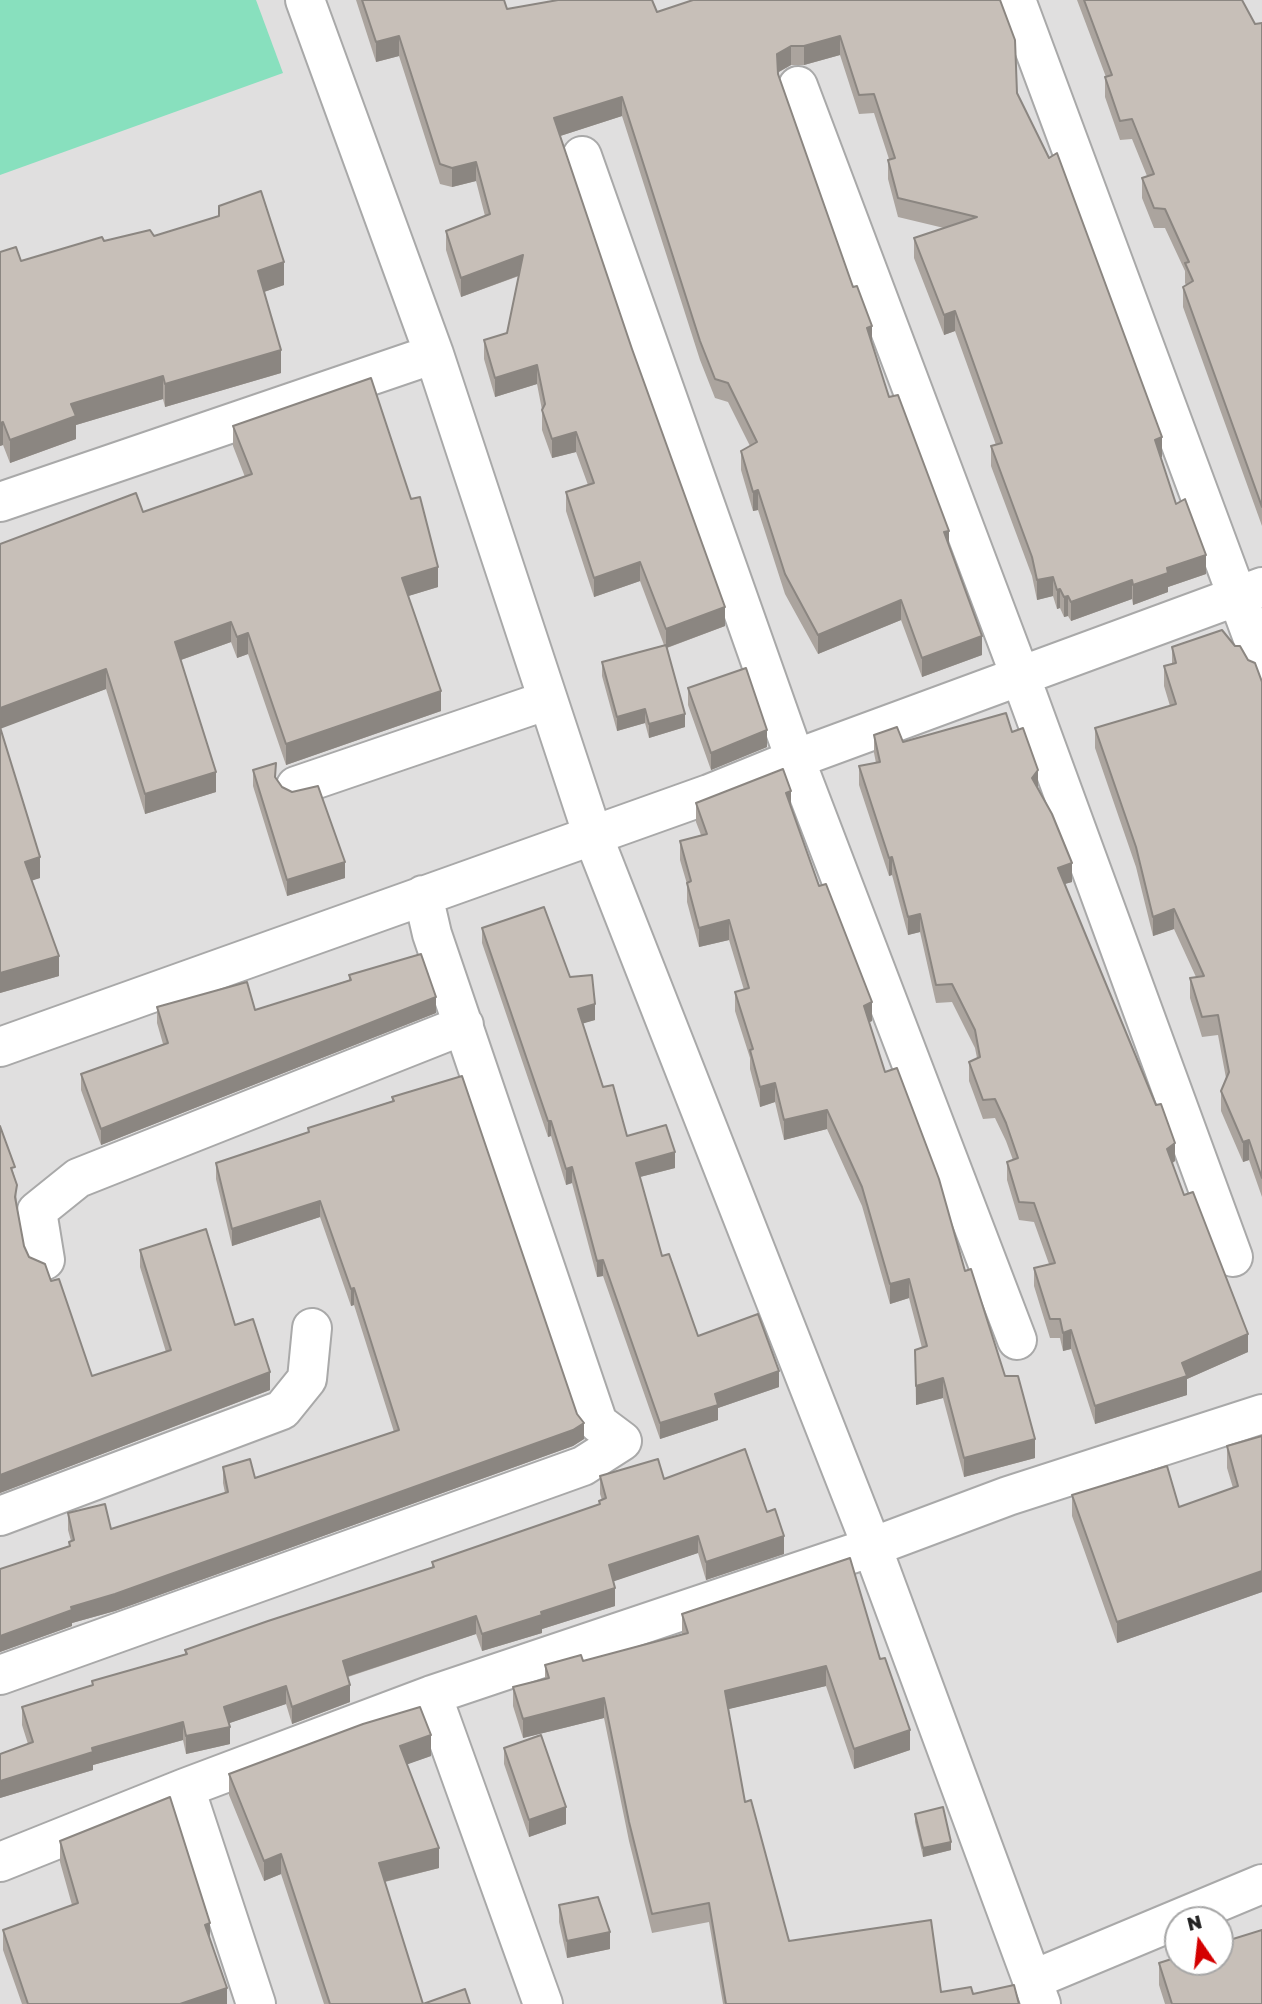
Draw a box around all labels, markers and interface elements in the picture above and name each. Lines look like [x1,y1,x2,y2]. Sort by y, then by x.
north arrow [1164,1906,1234,1976]
text: N [1184,1909,1204,1935]

